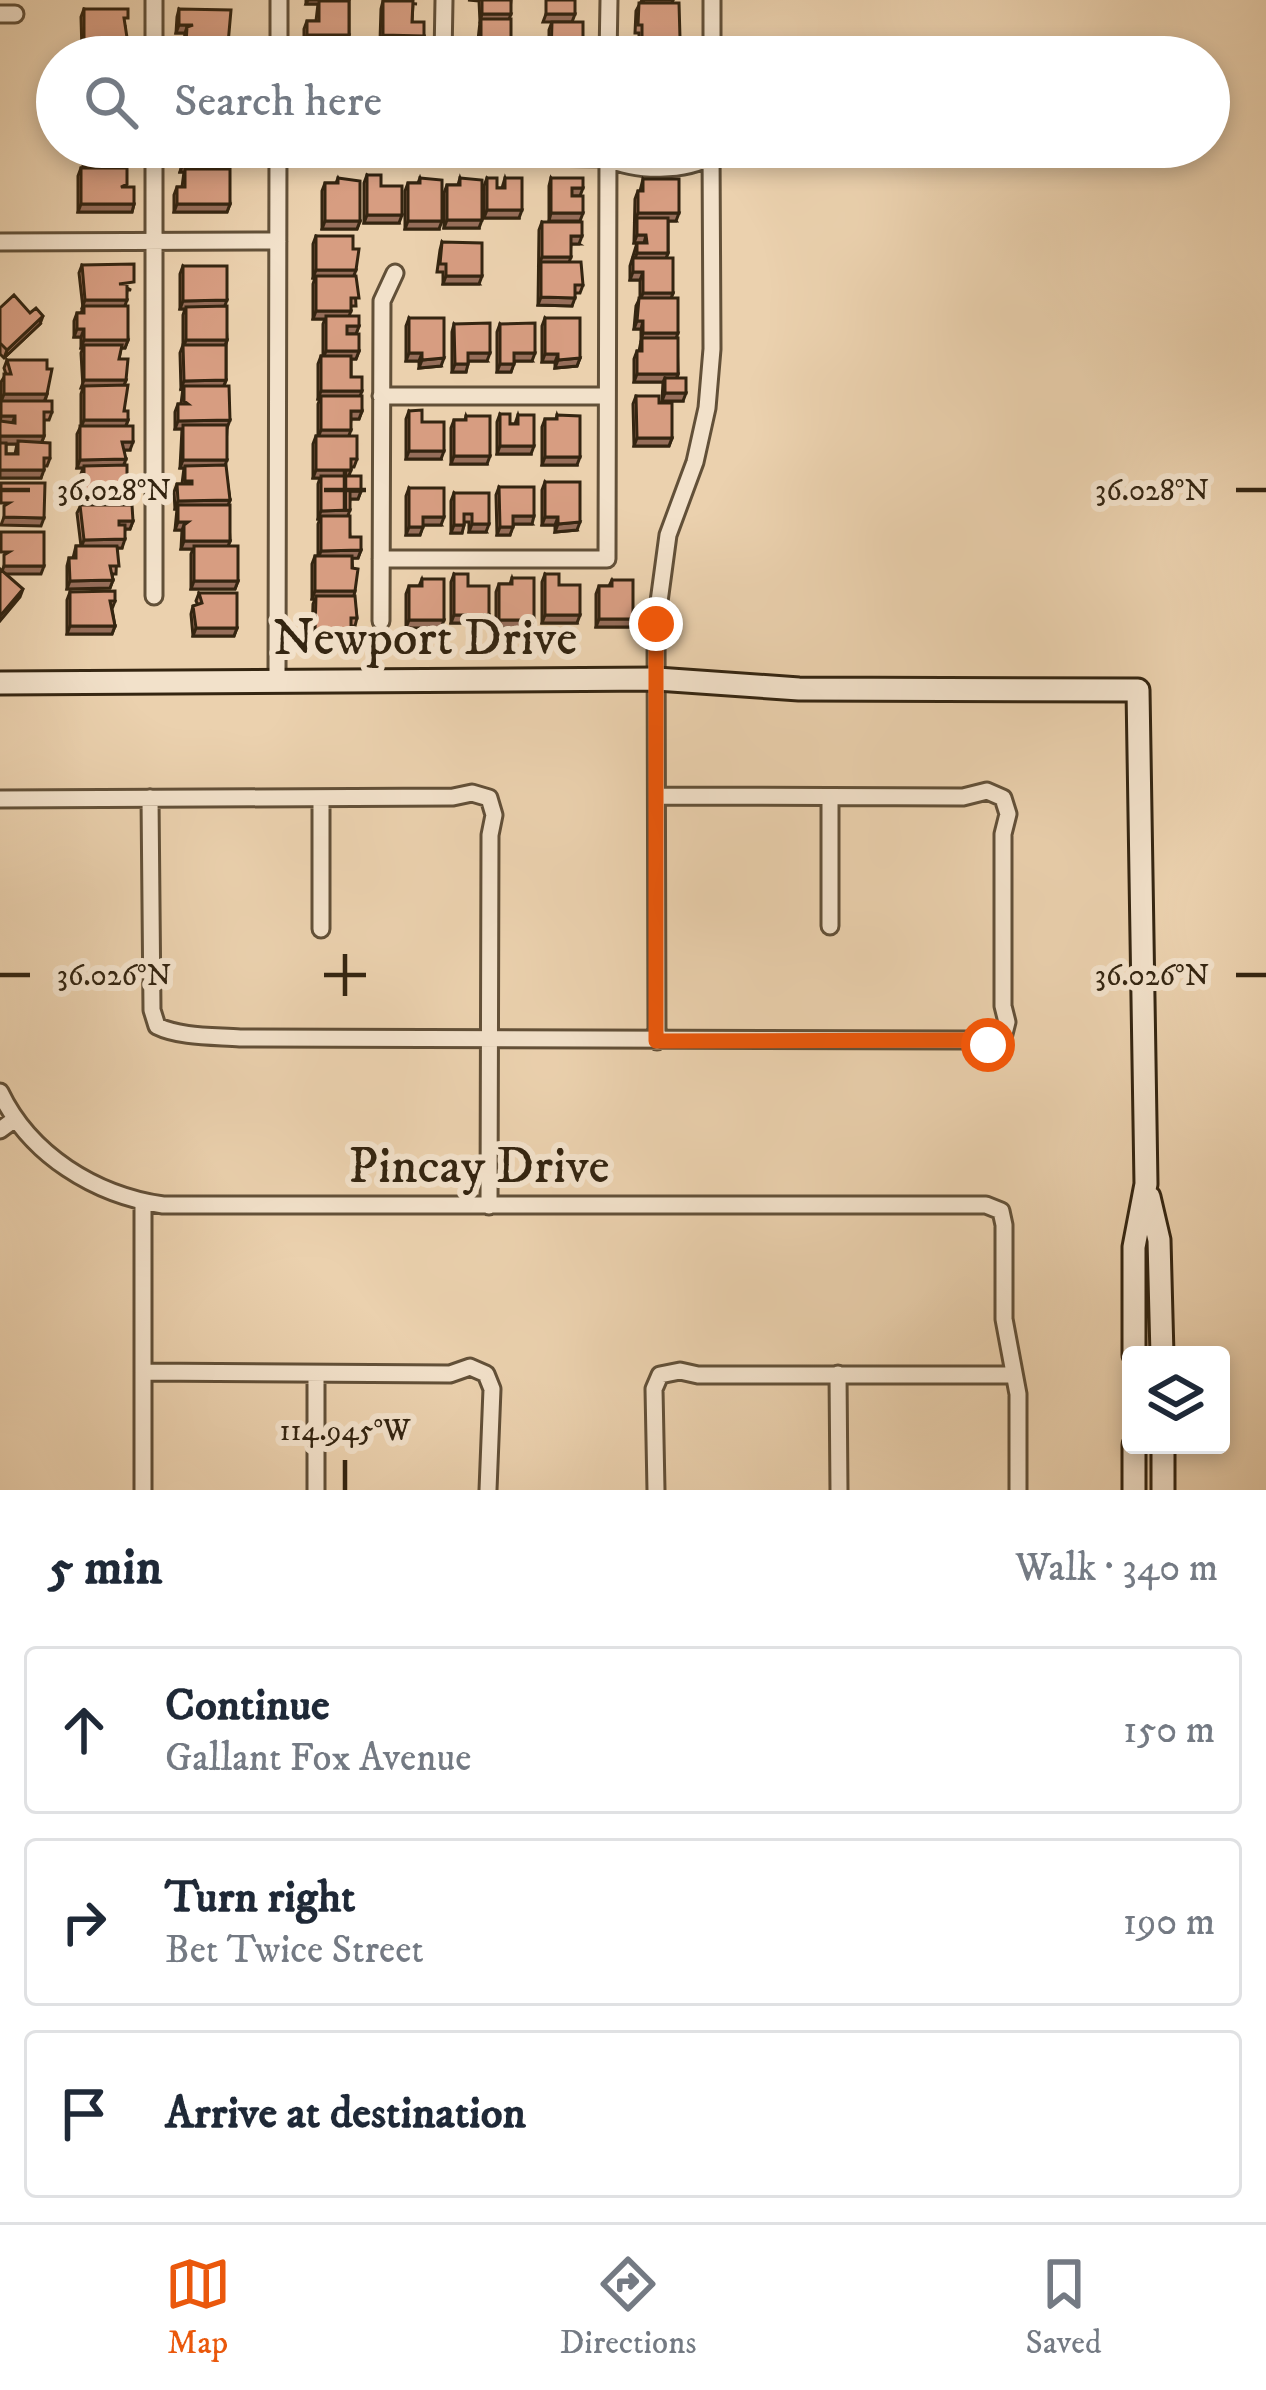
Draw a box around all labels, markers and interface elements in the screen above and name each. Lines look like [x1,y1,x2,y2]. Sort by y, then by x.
search box [36,36,1230,168]
icon: search [78,69,144,135]
text: Search here [174,74,382,130]
text: 36.028°N [57,473,171,510]
text: 36.028°N [1095,473,1209,510]
route end [629,597,683,651]
street label: Newport Drive [273,607,577,671]
text: 36.026°N [57,958,171,995]
text: 36.026°N [1095,958,1209,995]
route start [961,1018,1015,1072]
street label: Pincay Drive [348,1135,610,1199]
map controls [1122,1346,1230,1454]
button: layers [1122,1346,1230,1454]
text: 114.945°W [279,1413,411,1450]
text: 5 min [48,1536,162,1600]
text: Walk · 340 m [1015,1544,1218,1593]
text: Continue [165,1678,330,1734]
icon: ahead [51,1697,117,1763]
text: 150 m [1123,1706,1215,1755]
text: Gallant Fox Avenue [165,1734,471,1783]
text: Turn right [165,1870,355,1926]
icon: right [51,1889,117,1955]
text: 190 m [1123,1898,1215,1947]
text: Bet Twice Street [165,1926,424,1975]
icon: arrive [51,2081,117,2147]
text: Arrive at destination [165,2086,526,2142]
tab: Map [165,2251,231,2364]
tab: Directions [560,2251,696,2364]
tab: Saved [1026,2251,1101,2364]

